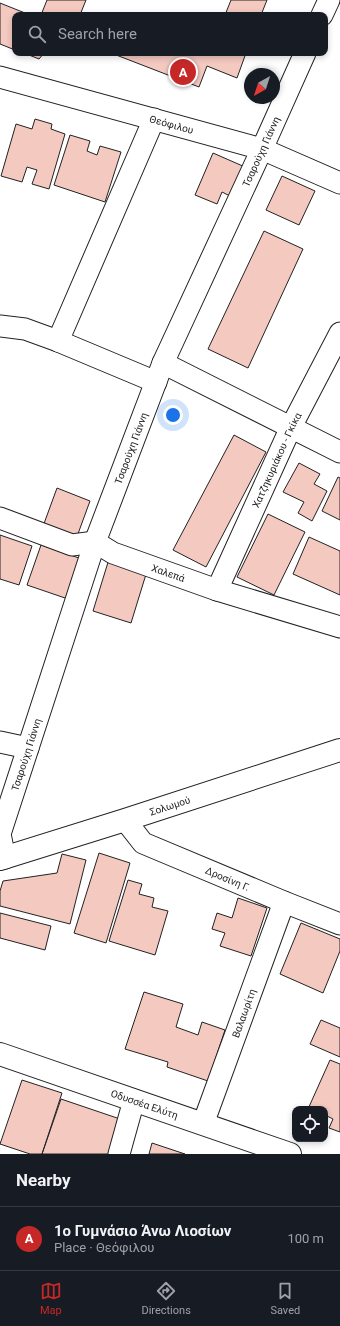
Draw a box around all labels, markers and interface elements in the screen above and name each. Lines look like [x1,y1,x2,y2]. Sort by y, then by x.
search box [12,12,328,56]
icon: search [26,23,48,45]
text: Search here [58,25,137,43]
pin: A [170,57,196,87]
north arrow [244,68,280,104]
street label: Θεόφιλου [148,113,195,136]
street label: Τσαρούχη Γιάννη [240,115,282,188]
your location [163,405,183,425]
street label: Χατζηκυριάκου - Γκίκα [250,410,304,509]
street label: Τσαρούχη Γιάννη [113,411,150,486]
street label: Χαλεπά [150,562,187,584]
street label: Τσαρούχη Γιάννη [9,717,43,792]
street label: Σολωμού [148,794,192,818]
street label: Δροσίνη Γ. [204,865,251,893]
street label: Βαλαωρίτη [230,987,258,1039]
street label: Οδυσσέα Ελύτη [109,1088,180,1121]
map controls [292,1106,328,1142]
button: locate [292,1106,328,1142]
text: Nearby [16,1170,71,1190]
text: 1ο Γυμνάσιο Άνω Λιοσίων [54,1222,231,1240]
text: A [25,1231,33,1246]
text: 100 m [287,1231,324,1246]
text: Place · Θεόφιλου [54,1240,154,1255]
tab: Map [40,1280,62,1317]
tab: Directions [141,1280,191,1317]
tab: Saved [270,1280,300,1317]

